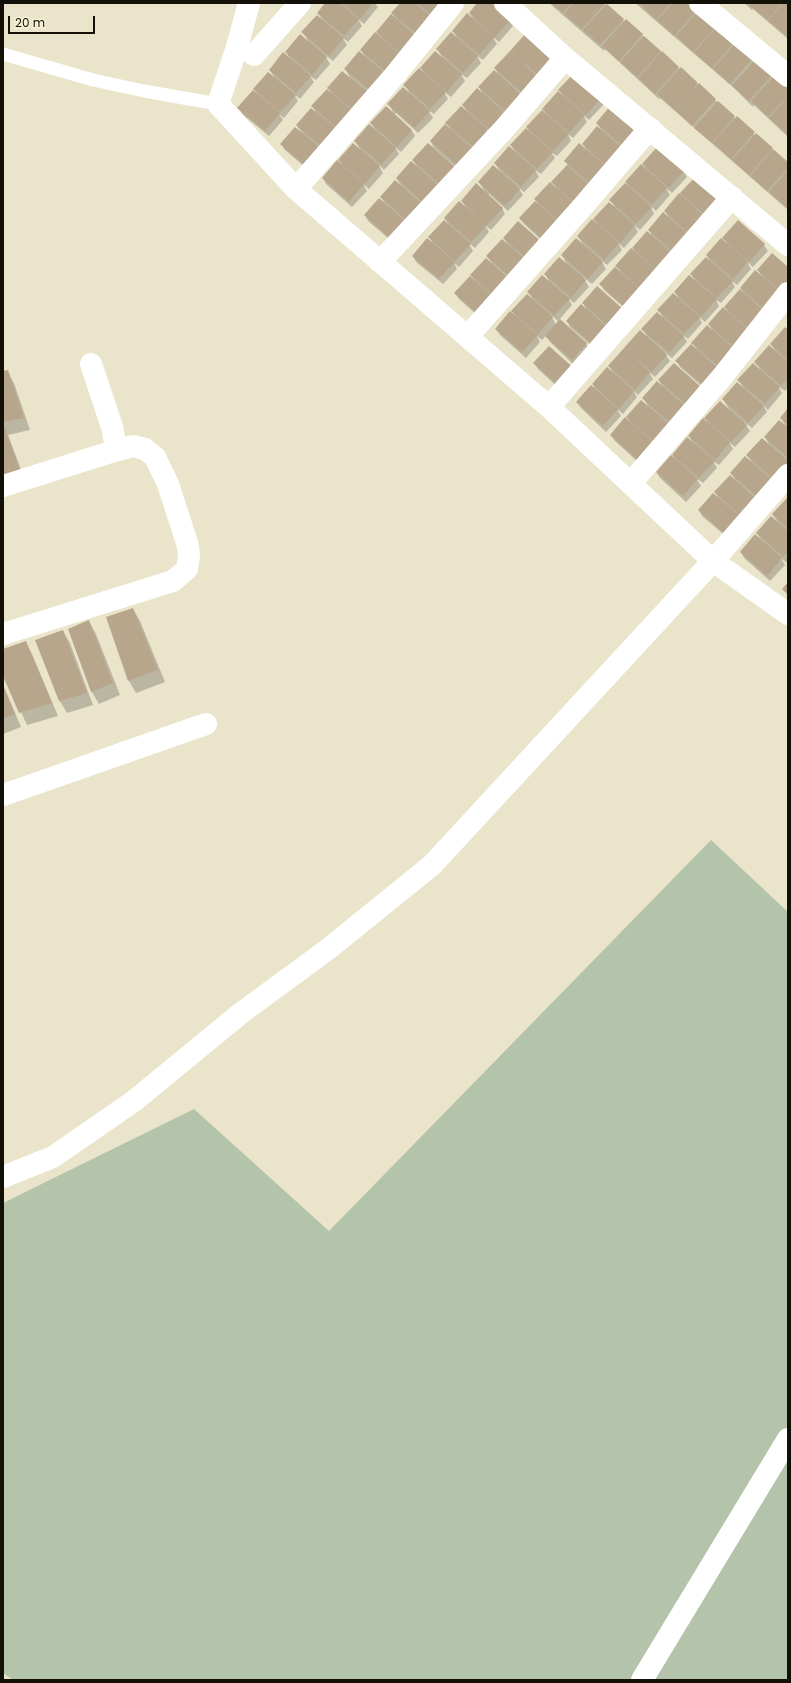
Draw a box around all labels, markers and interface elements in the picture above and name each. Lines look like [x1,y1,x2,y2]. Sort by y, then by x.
scale bar [10,8,97,34]
text: 20 m [15,14,45,31]

